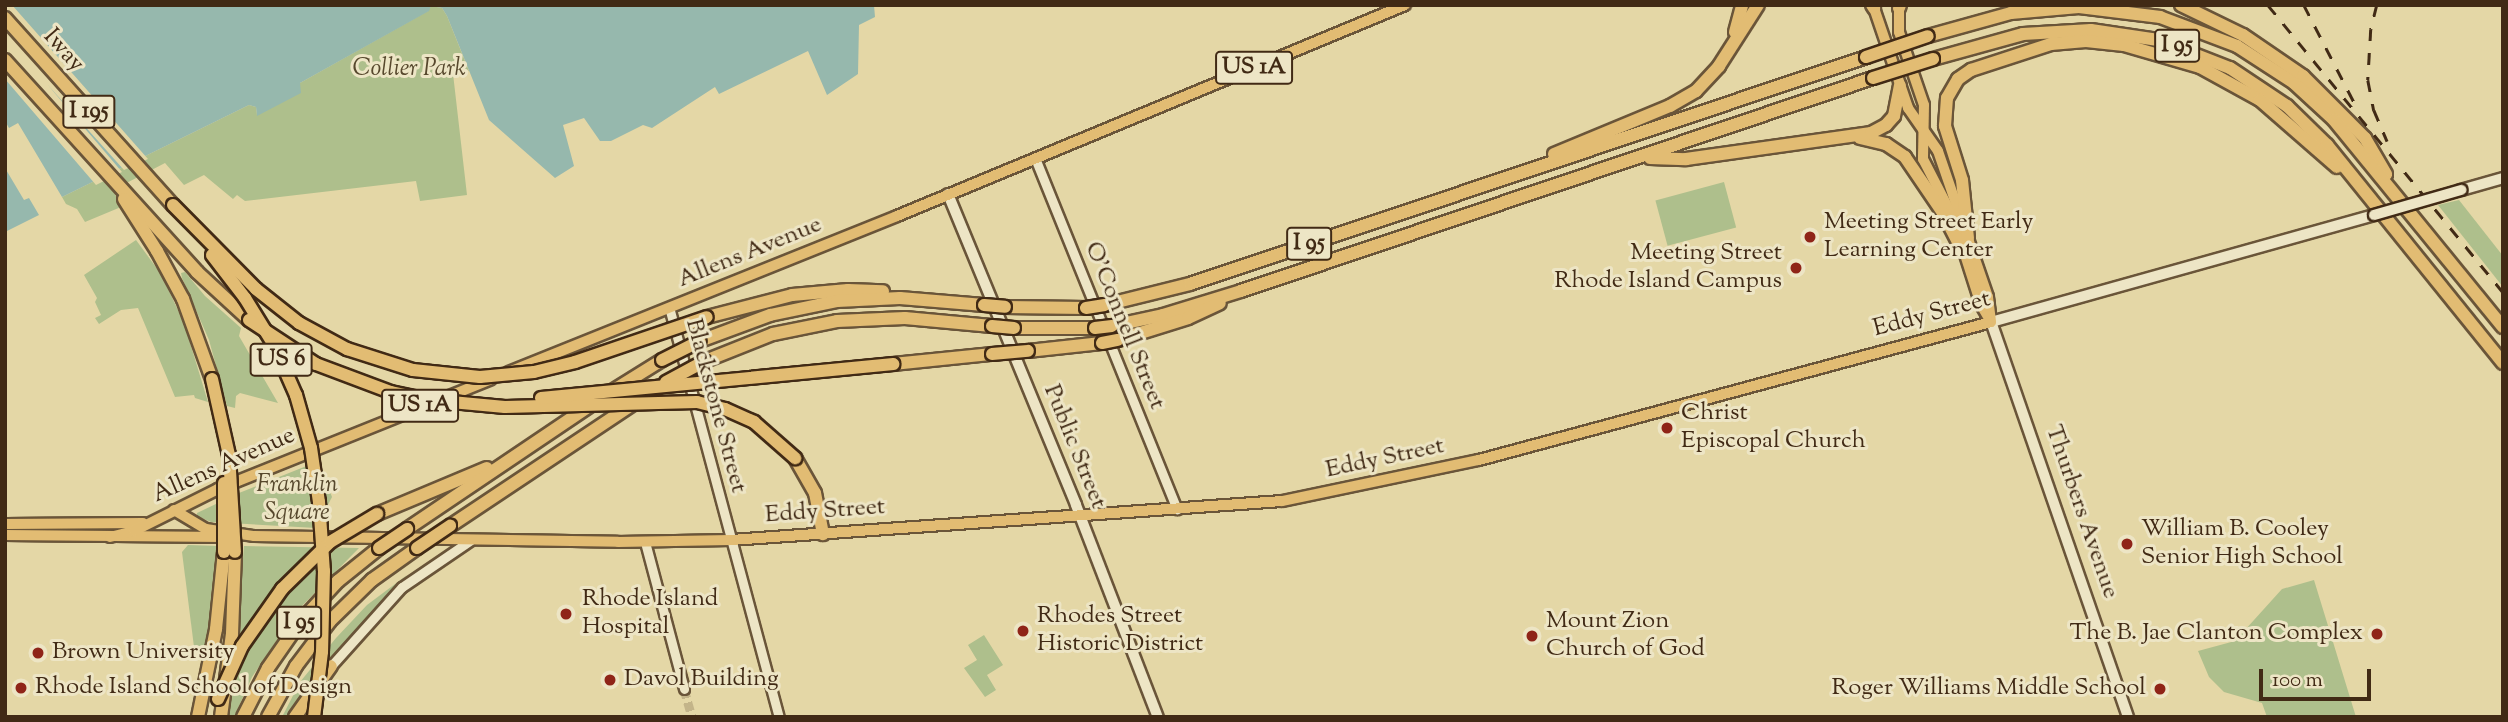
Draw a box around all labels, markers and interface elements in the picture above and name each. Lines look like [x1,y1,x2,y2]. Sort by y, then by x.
street label: Iway [36,23,90,79]
road number: I 95 [2152,26,2202,66]
road number: US 1A [1214,48,1294,88]
park label: Collier Park [353,56,465,84]
road number: I 195 [61,92,117,132]
place label: Meeting Street Early Learning Center [1824,209,2033,265]
street label: Allens Avenue [674,211,826,295]
road number: I 95 [1284,224,1334,264]
marker: Meeting Street Early Learning Center [1802,229,1818,245]
street label: O'Connell Street [1077,238,1171,414]
place label: Meeting Street Rhode Island Campus [1554,240,1782,296]
marker: Meeting Street Rhode Island Campus [1788,260,1804,276]
street label: Eddy Street [1870,286,1994,344]
street label: Blackstone Street [678,316,752,496]
road number: US 6 [250,340,312,380]
street label: Public Street [1036,381,1112,513]
road number: US 1A [380,386,460,426]
place label: Christ Episcopal Church [1681,400,1866,456]
marker: Christ Episcopal Church [1659,420,1675,436]
street label: Allens Avenue [148,422,300,510]
street label: Thurbers Avenue [2038,422,2124,602]
street label: Eddy Street [1323,432,1447,486]
park label: Franklin Square [256,472,338,528]
street label: Eddy Street [764,493,886,531]
place label: William B. Cooley Senior High School [2141,516,2343,572]
marker: William B. Cooley Senior High School [2119,536,2135,552]
place label: Rhode Island Hospital [582,586,718,642]
place label: Rhodes Street Historic District [1037,603,1203,659]
road number: I 95 [274,604,324,642]
marker: Rhode Island Hospital [556,604,576,624]
place label: Mount Zion Church of God [1546,608,1705,664]
place label: The B. Jae Clanton Complex [2070,620,2363,648]
marker: Rhodes Street Historic District [1015,623,1031,639]
marker: The B. Jae Clanton Complex [2369,626,2385,642]
marker: Mount Zion Church of God [1524,628,1540,644]
place label: Brown University [52,639,235,667]
marker: Brown University [30,645,46,661]
scale bar [2263,656,2375,700]
place label: Davol Building [624,666,779,694]
text: 100 m [2272,666,2323,696]
marker: Davol Building [602,672,618,688]
place label: Rhode Island School of Design [35,674,352,702]
place label: Roger Williams Middle School [1832,675,2146,703]
marker: Rhode Island School of Design [13,680,29,696]
marker: Roger Williams Middle School [2152,681,2168,697]

